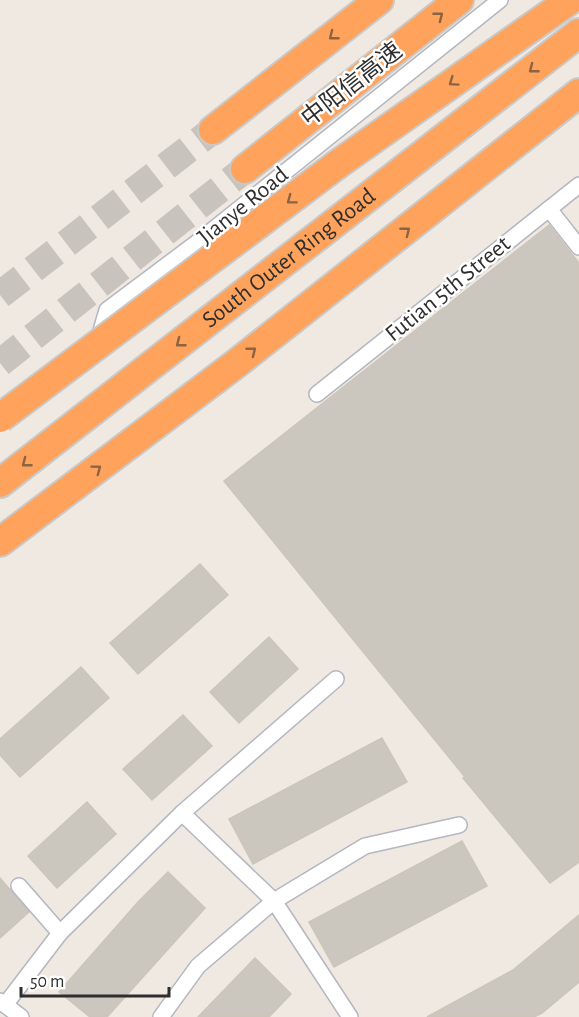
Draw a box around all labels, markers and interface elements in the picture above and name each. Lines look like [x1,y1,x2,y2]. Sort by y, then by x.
one-way arrow [432,12,443,23]
one-way arrow [328,29,339,40]
street label: 中阳信高速 [296,37,407,131]
one-way arrow [529,61,540,72]
one-way arrow [449,75,460,86]
street label: Jianye Road [193,162,293,250]
street label: South Outer Ring Road [198,184,380,333]
one-way arrow [286,192,297,203]
one-way arrow [399,227,410,238]
street label: Futian 5th Street [381,231,515,346]
one-way arrow [176,336,187,347]
one-way arrow [245,347,256,358]
one-way arrow [22,456,33,467]
one-way arrow [90,465,101,476]
scale bar [21,960,170,998]
text: 50 m [30,973,64,991]

